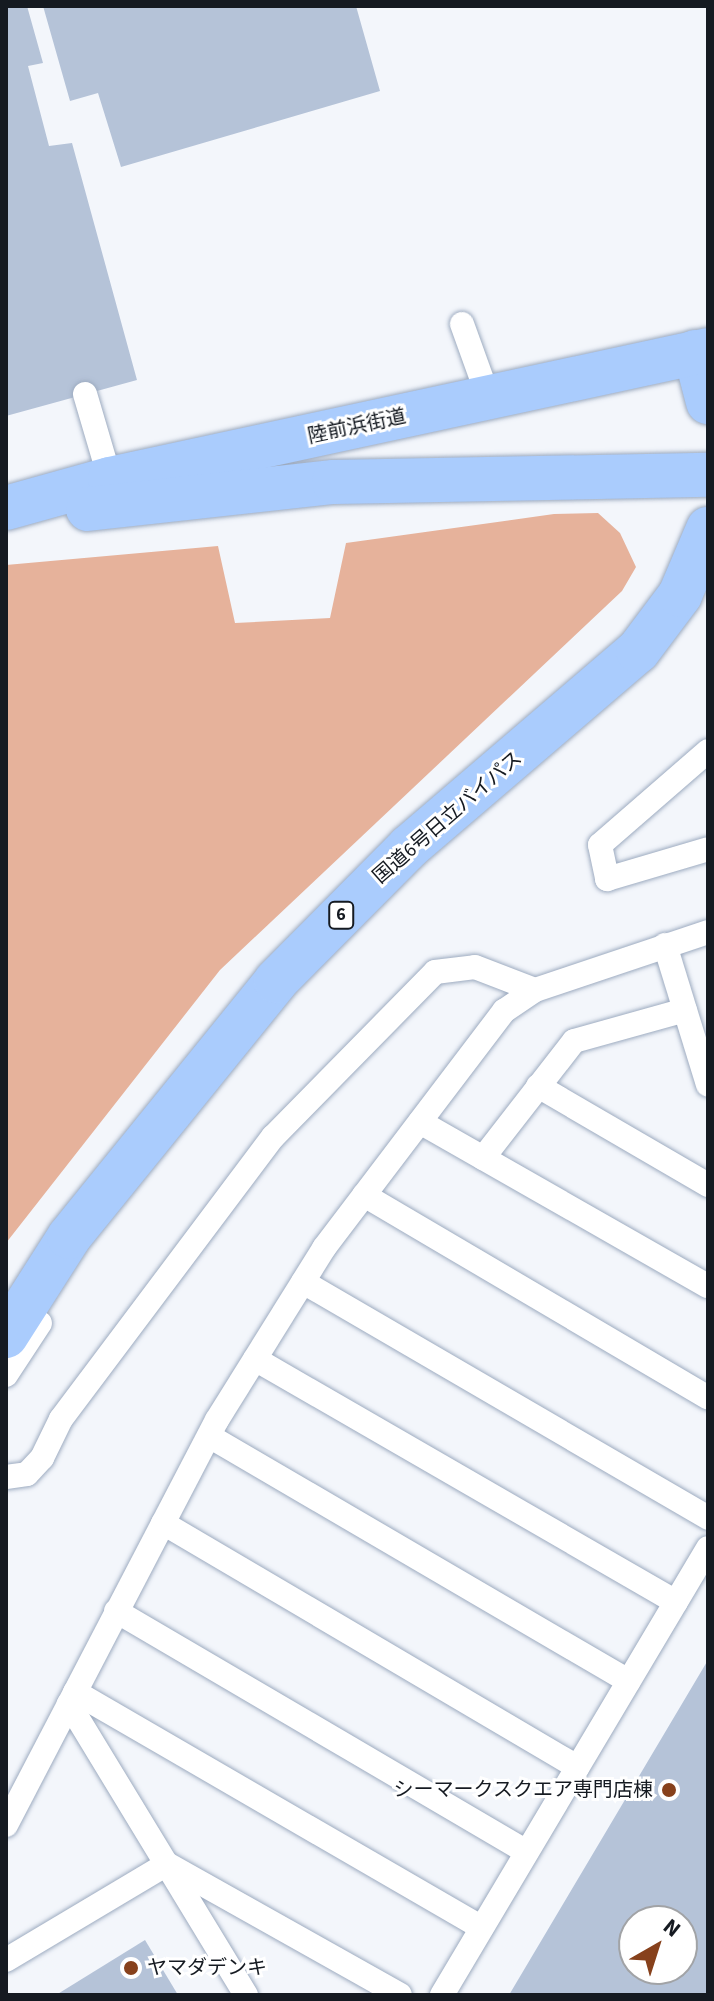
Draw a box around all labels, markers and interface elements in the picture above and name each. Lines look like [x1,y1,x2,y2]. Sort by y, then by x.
street label: 陸前浜街道 [306,405,408,449]
street label: 国道6号日立バイパス [368,747,528,889]
road number: 6 [327,901,355,929]
place label: シーマークスクエア専門店棟 [393,1778,653,1802]
marker: シーマークスクエア専門店棟 [660,1781,678,1799]
north arrow [618,1905,698,1985]
text: N [656,1911,688,1945]
place label: ヤマダデンキ [147,1956,267,1980]
marker: ヤマダデンキ [122,1959,140,1977]

